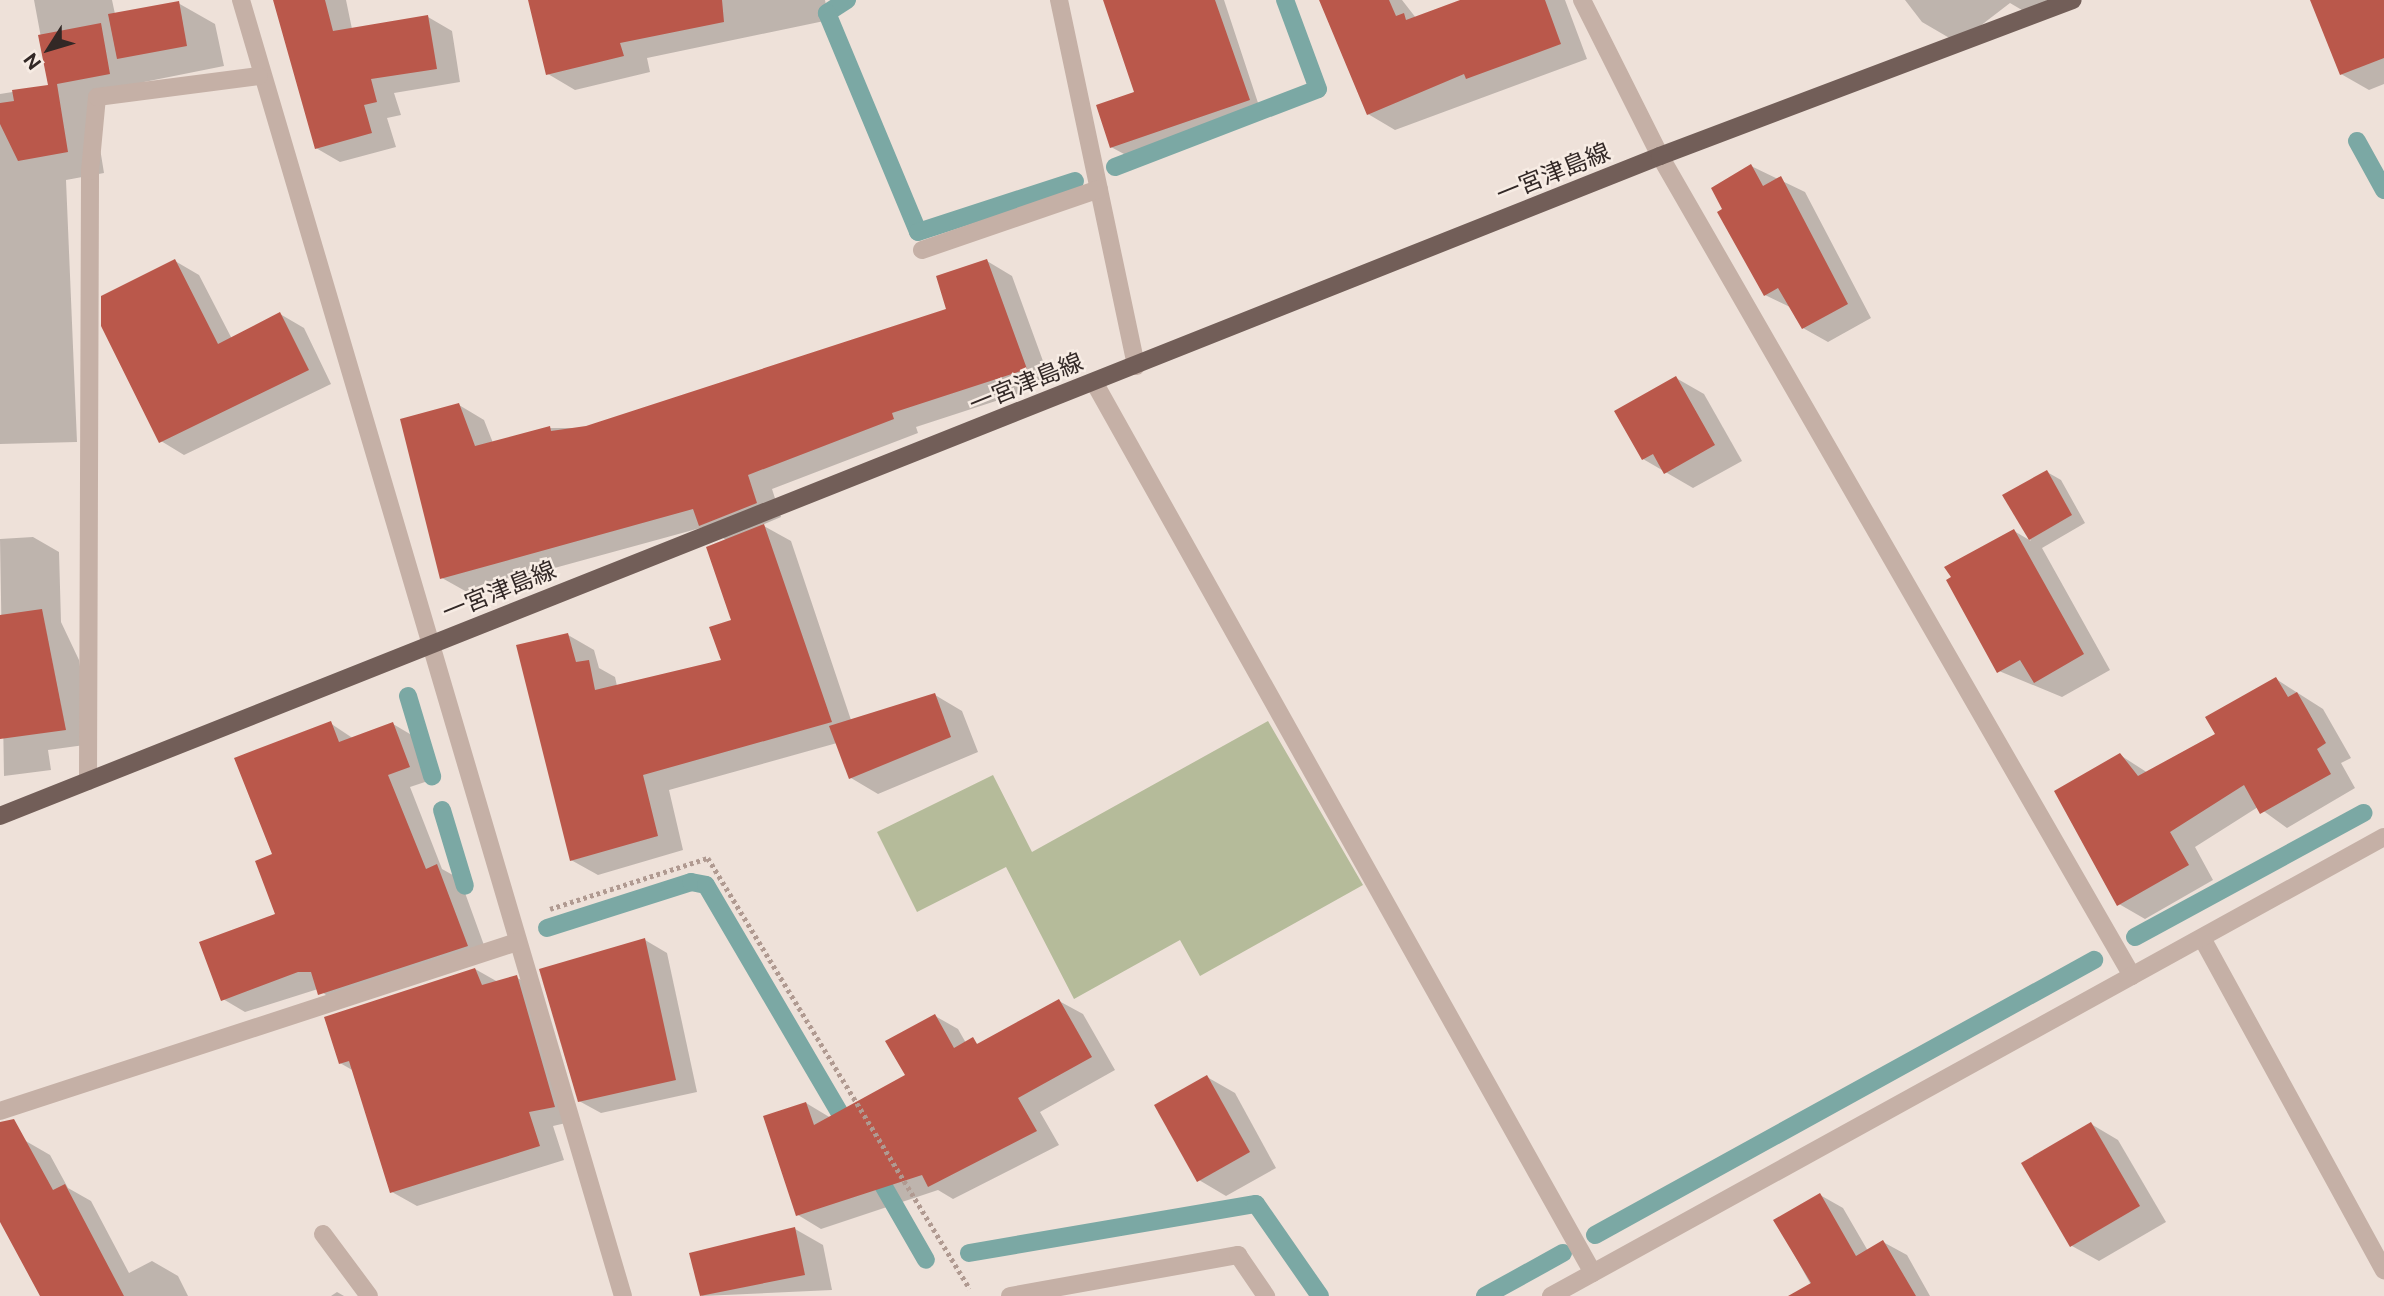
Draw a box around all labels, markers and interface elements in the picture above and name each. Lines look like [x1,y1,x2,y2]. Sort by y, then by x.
north arrow [14,14,84,84]
text: N [19,49,45,74]
street label: 一宮津島線 [1492,137,1614,209]
street label: 一宮津島線 [965,347,1087,419]
street label: 一宮津島線 [438,555,560,627]

